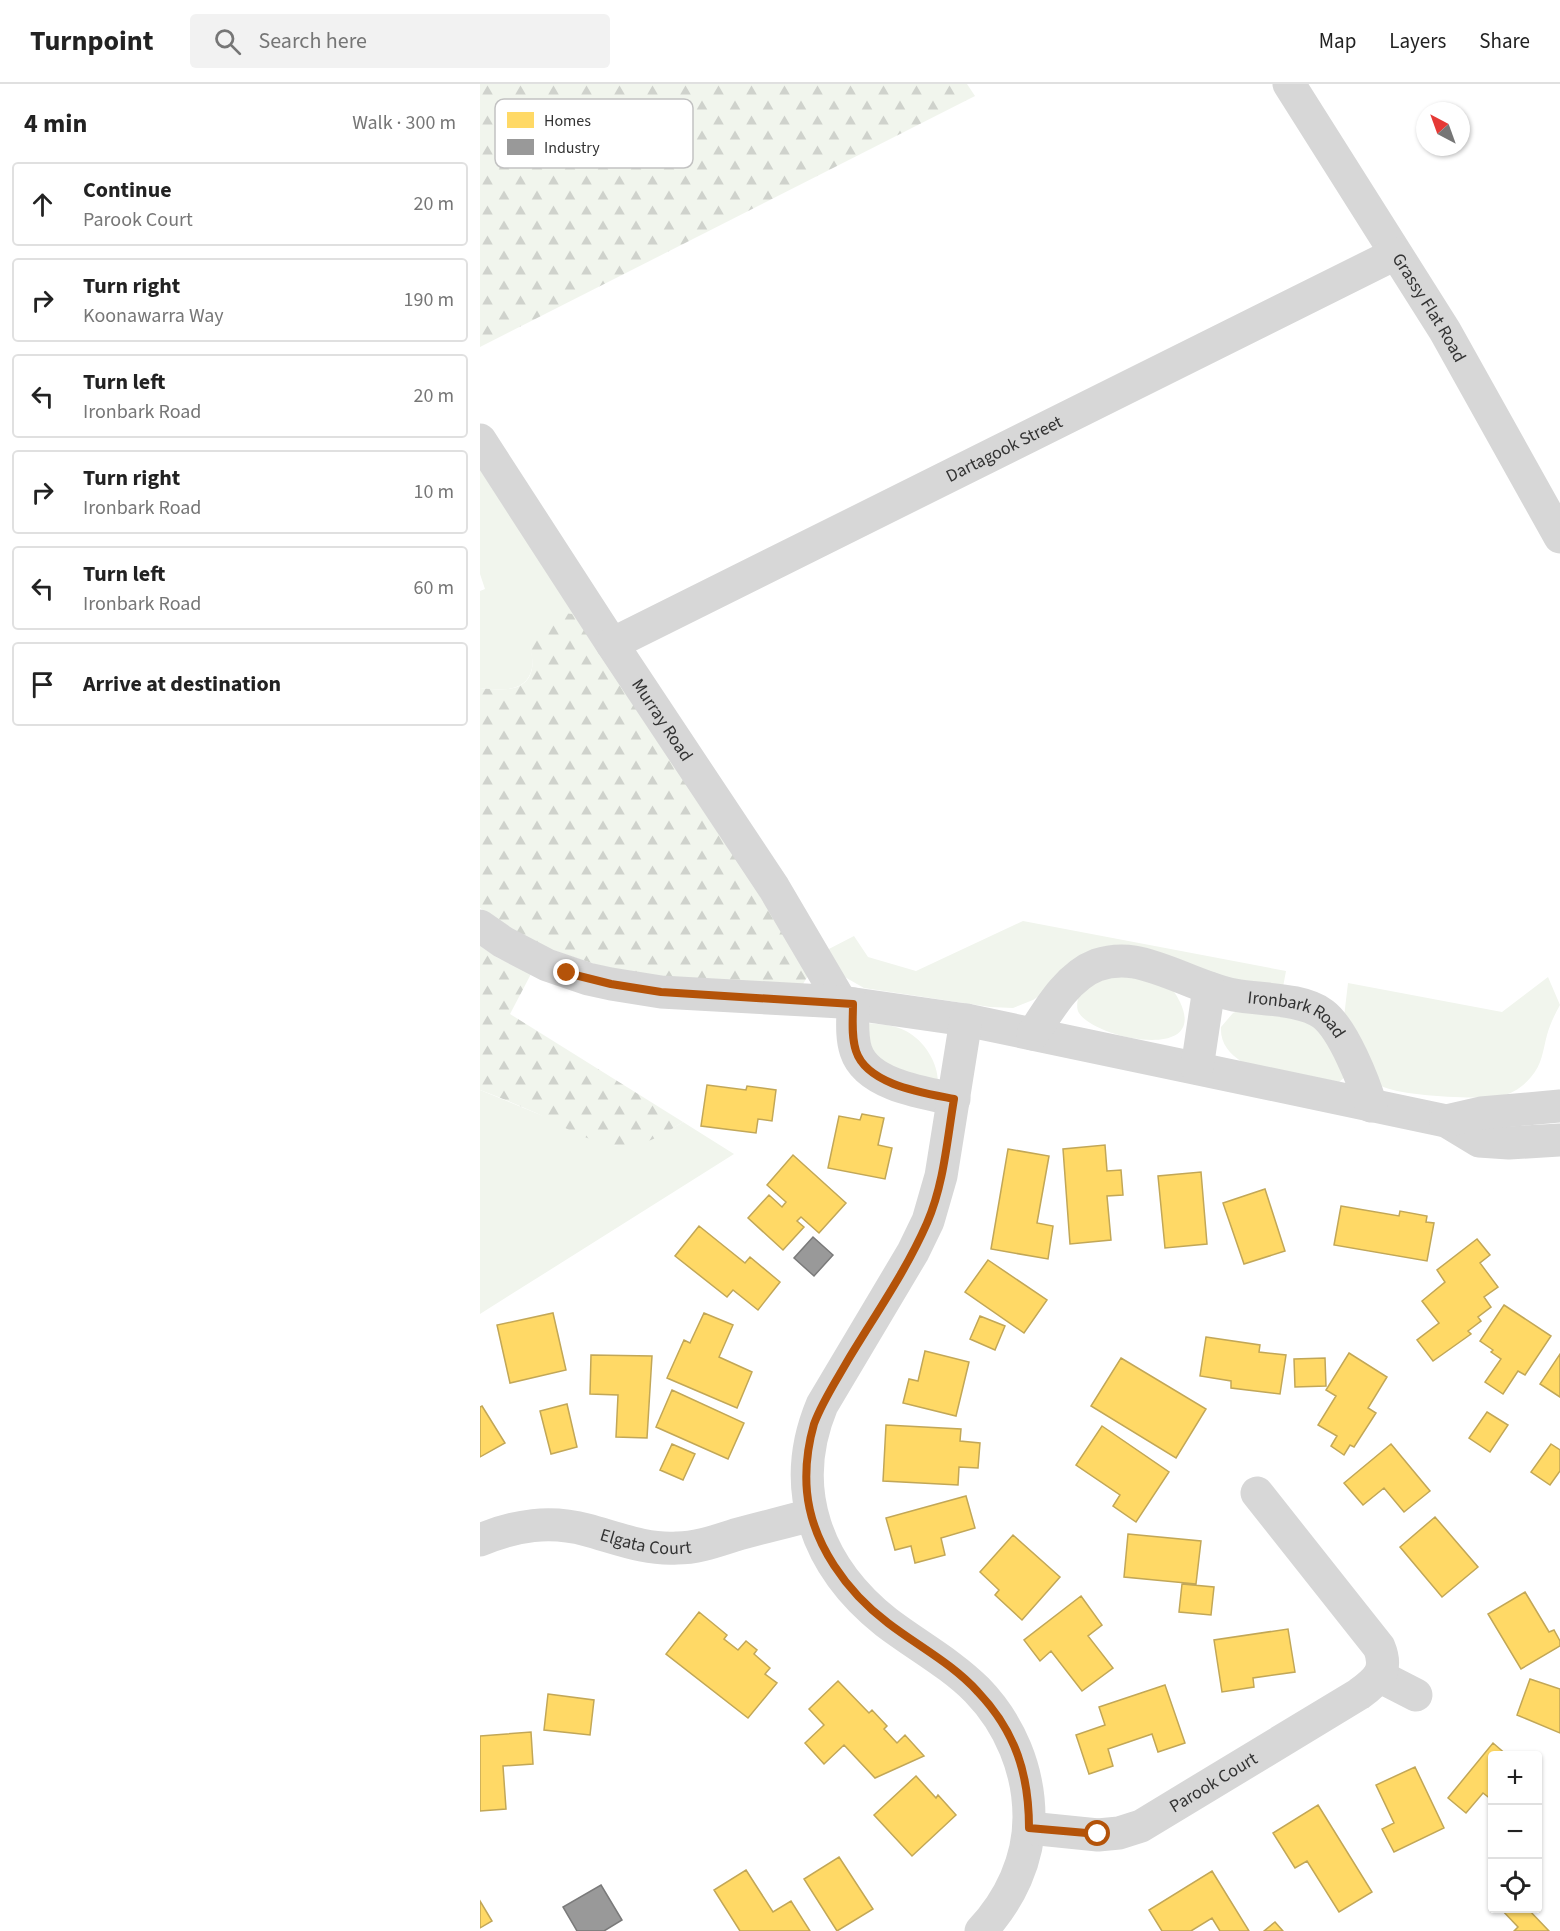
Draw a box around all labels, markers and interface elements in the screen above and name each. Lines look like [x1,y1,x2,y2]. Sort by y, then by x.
search box [190,14,610,68]
text: Turnpoint [30,21,154,61]
icon: search [211,25,244,58]
text: Search here [259,25,367,57]
text: Map [1319,26,1356,56]
text: Layers [1389,26,1446,56]
text: Share [1479,26,1530,56]
legend [495,99,693,168]
north arrow [1416,102,1470,156]
text: 4 min [24,105,87,142]
text: Walk · 300 m [352,109,456,137]
text: Homes [544,110,591,132]
text: Industry [544,137,600,159]
text: Continue [83,174,172,206]
icon: ahead [26,188,59,221]
text: 20 m [414,190,454,218]
text: Parook Court [83,206,193,234]
street label: Grassy Flat Road [1386,248,1472,367]
text: Turn right [83,270,180,302]
icon: right [26,284,59,317]
text: 190 m [404,286,454,314]
text: Koonawarra Way [83,302,224,330]
text: Turn left [83,366,165,398]
icon: left [26,380,59,413]
text: 20 m [414,382,454,410]
text: Ironbark Road [83,398,201,426]
street label: Dartagook Street [942,410,1067,489]
text: Turn right [83,462,180,494]
icon: right [26,476,59,509]
text: 10 m [414,478,454,506]
text: Ironbark Road [83,494,201,522]
text: Turn left [83,558,165,590]
icon: left [26,572,59,605]
text: 60 m [414,574,454,602]
text: Ironbark Road [83,590,201,618]
icon: arrive [26,668,59,701]
text: Arrive at destination [83,668,281,700]
street label: Murray Road [625,674,699,766]
route end [553,959,579,985]
street label: Ironbark Road [1246,985,1351,1043]
street label: Elgata Court [597,1522,693,1561]
street label: Parook Court [1165,1746,1262,1819]
map controls [1488,1751,1542,1913]
button: + [1488,1751,1542,1805]
button: − [1488,1805,1542,1859]
route start [1084,1820,1110,1846]
button: locate [1488,1859,1542,1913]

